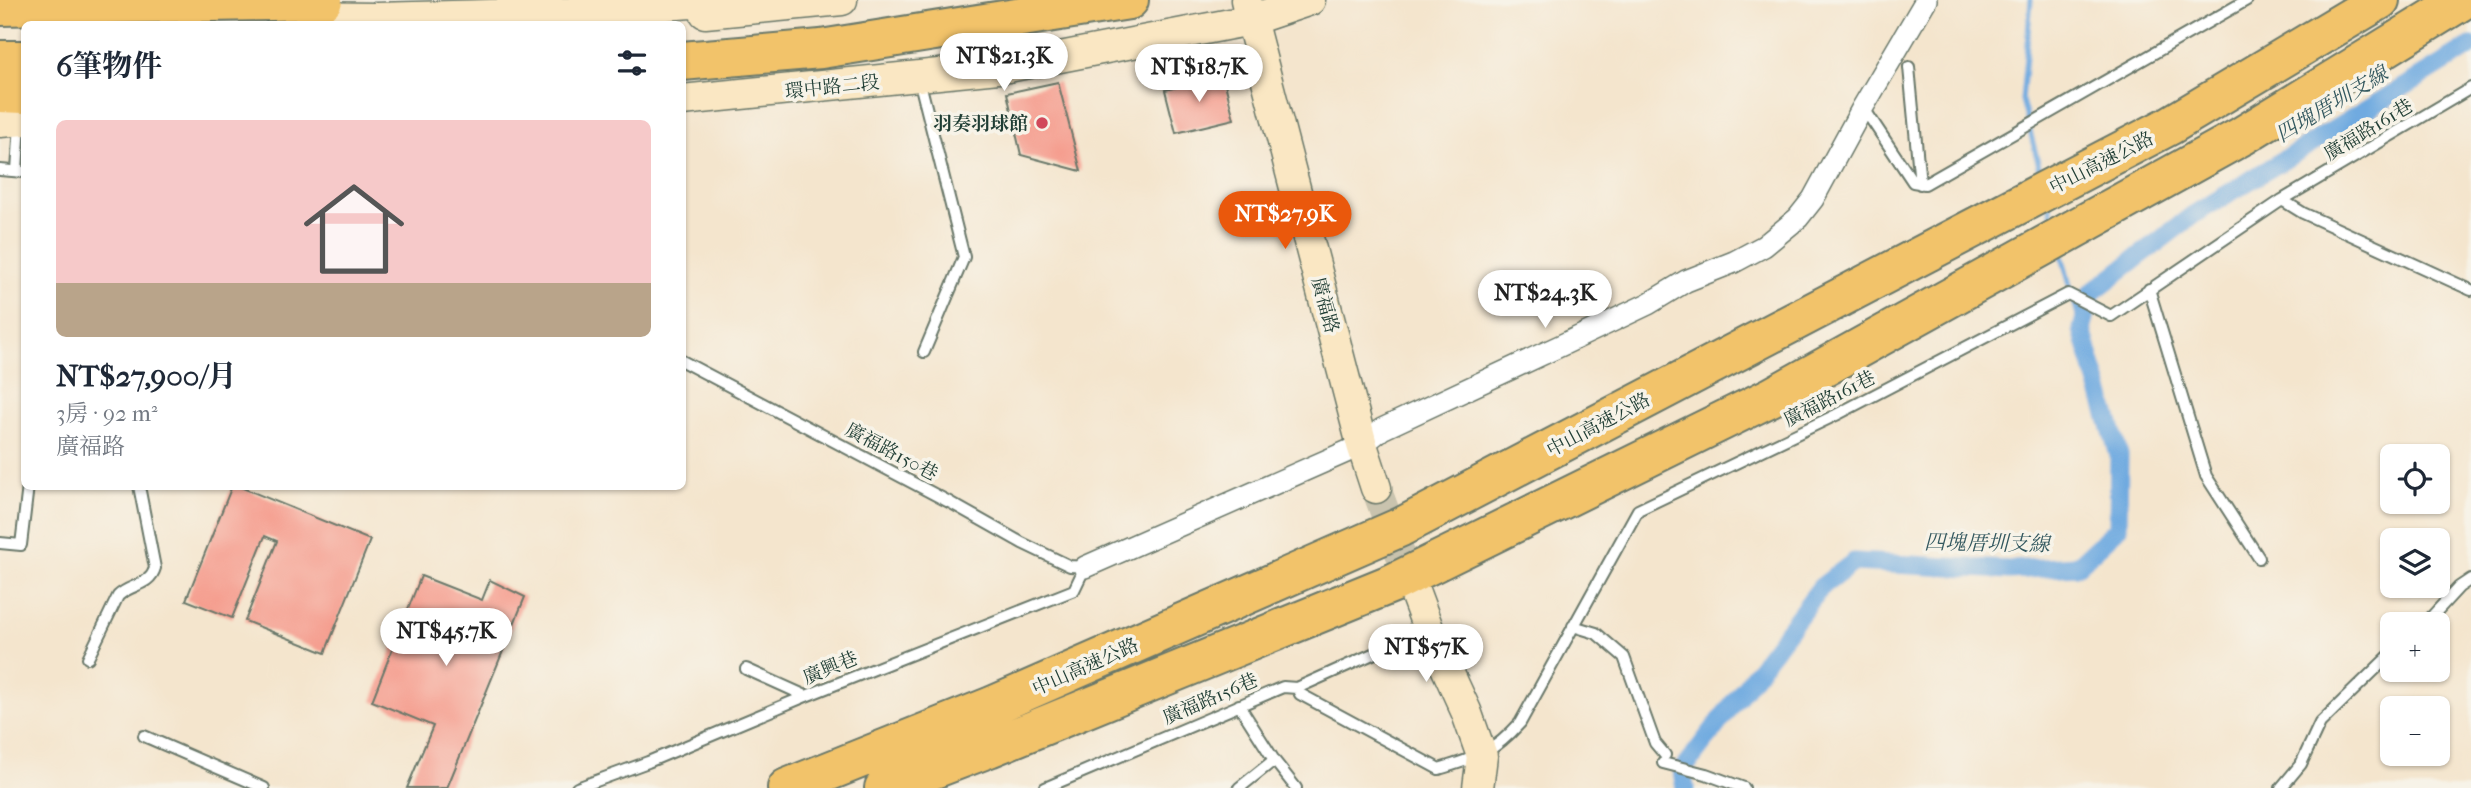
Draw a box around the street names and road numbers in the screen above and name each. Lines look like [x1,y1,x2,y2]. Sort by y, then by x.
street label: 環中路二段 [784,71,881,103]
street label: 廣福路161巷 [2320,95,2417,165]
street label: 中山高速公路 [2046,127,2157,199]
street label: 廣福路 [1307,275,1343,336]
street label: 廣福路161巷 [1780,366,1879,431]
street label: 中山高速公路 [1543,388,1654,461]
street label: 廣福路150巷 [842,418,941,485]
street label: 中山高速公路 [1029,634,1142,700]
street label: 廣興巷 [800,647,861,689]
street label: 廣福路156巷 [1160,669,1261,729]

